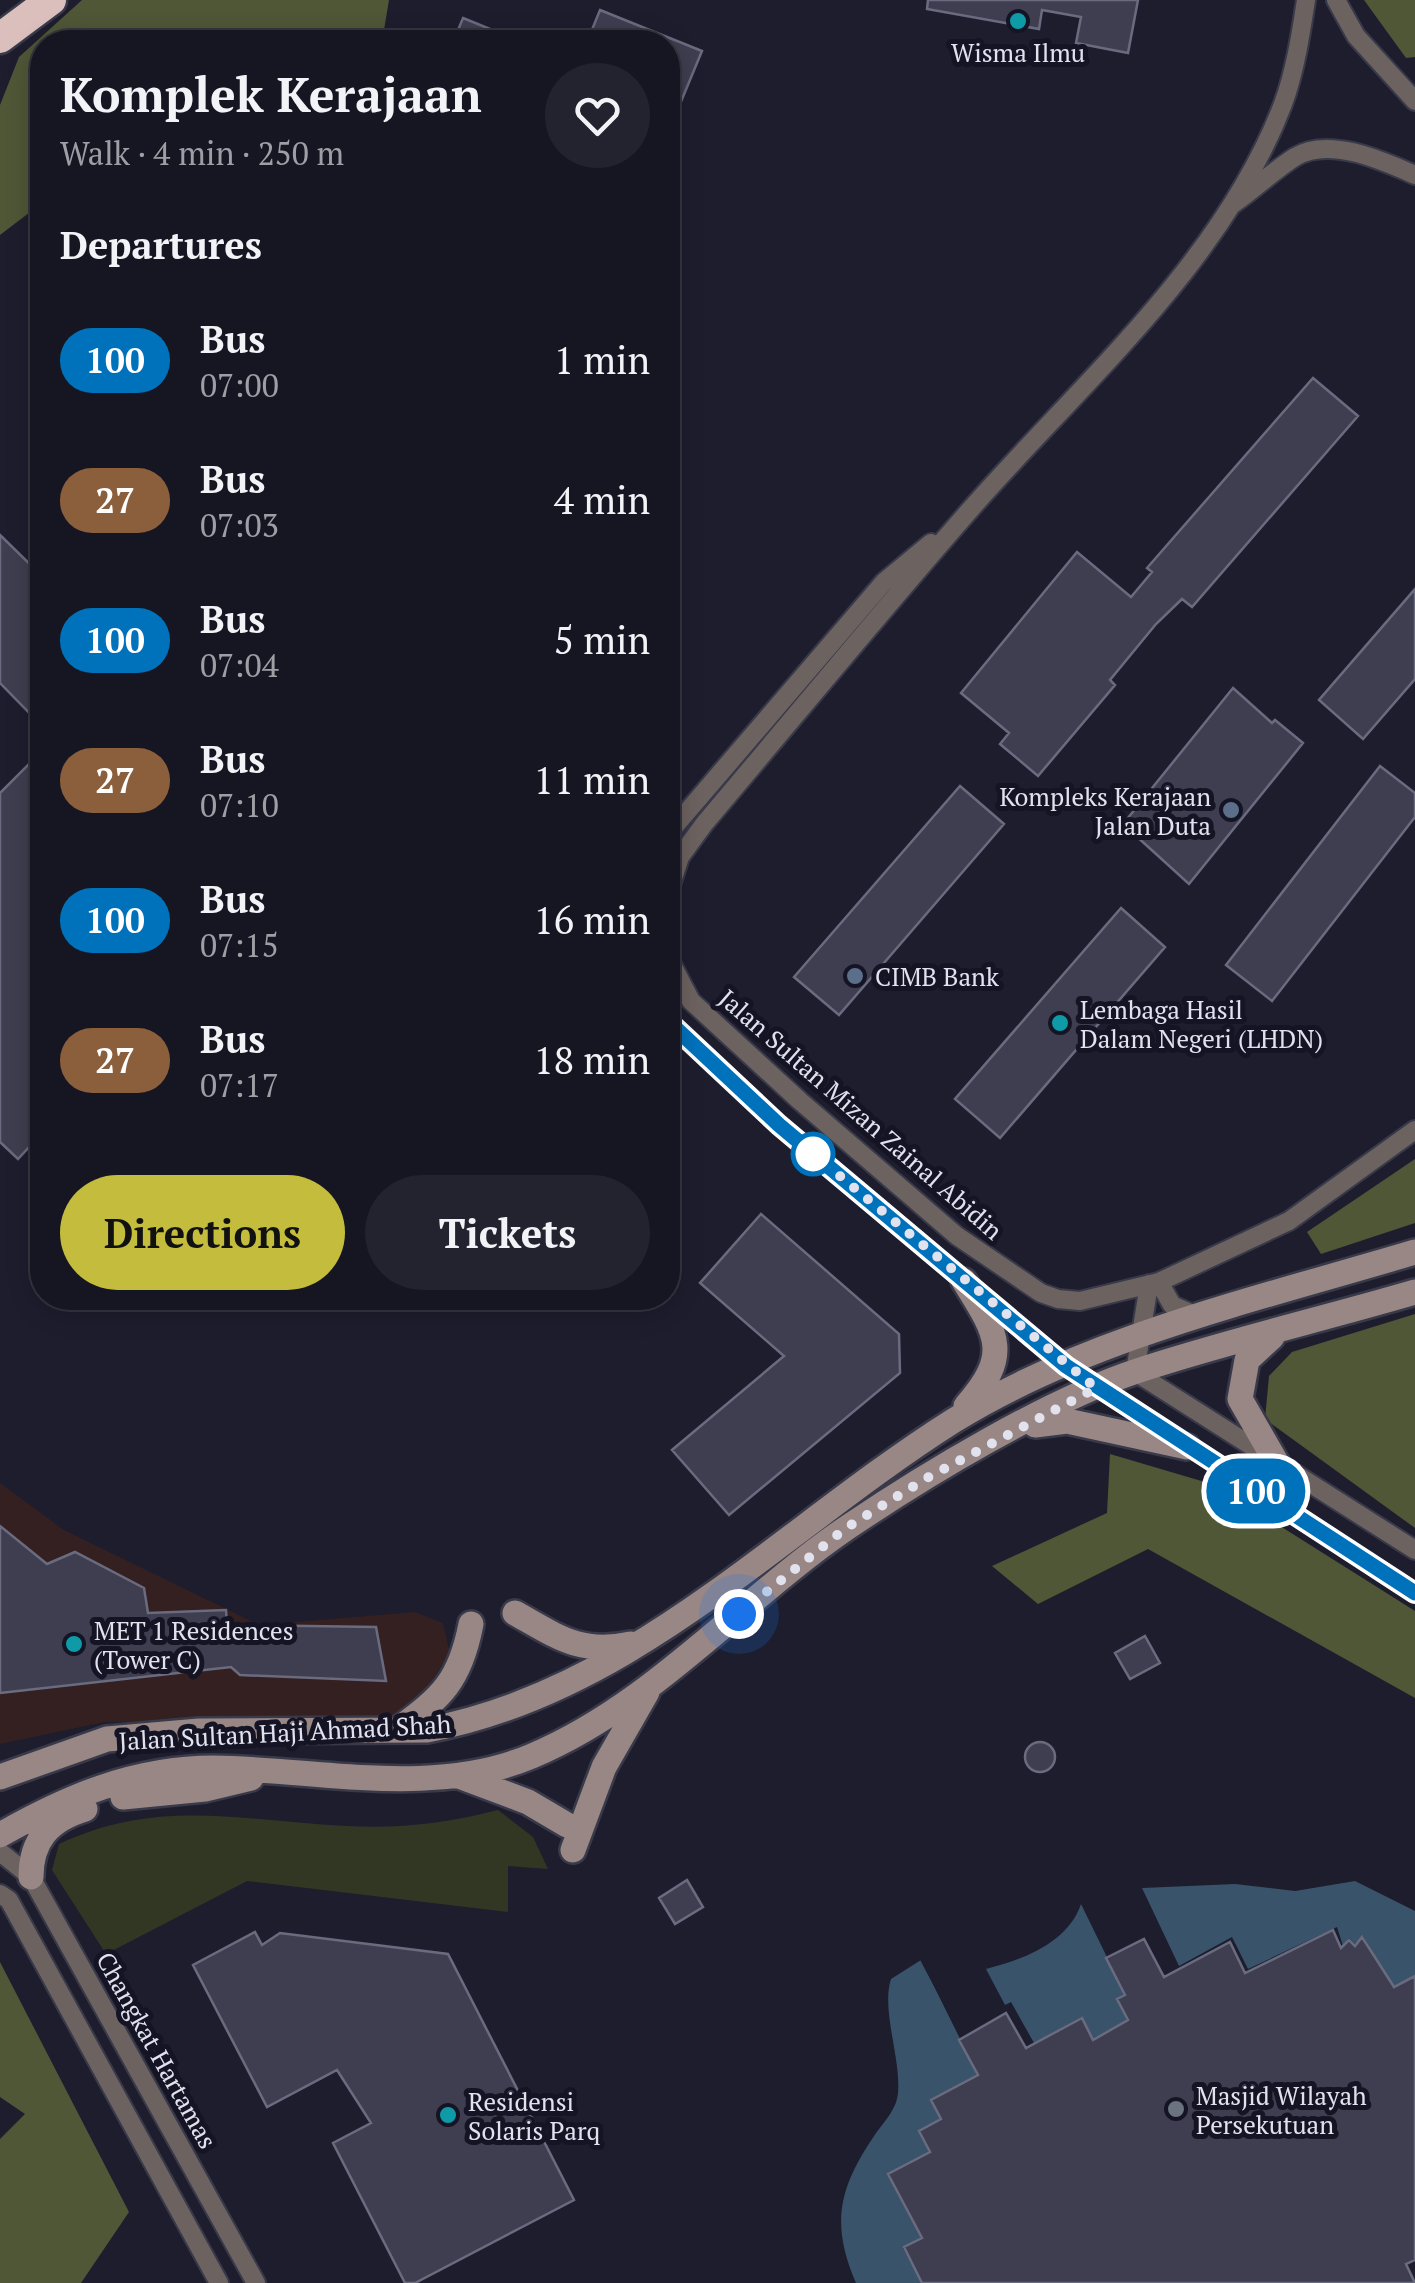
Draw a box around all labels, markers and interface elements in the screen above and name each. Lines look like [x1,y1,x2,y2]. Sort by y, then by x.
marker: Wisma Ilmu [1007,10,1029,32]
place label: Wisma Ilmu [951,36,1085,69]
text: Komplek Kerajaan [60,62,482,126]
button: heart [545,63,650,168]
text: Walk · 4 min · 250 m [60,132,344,174]
text: Departures [60,220,262,270]
text: Bus [200,314,265,364]
text: 1 min [554,335,650,385]
text: 100 [85,337,145,383]
text: 07:00 [200,364,279,406]
text: Bus [200,454,265,504]
text: 4 min [554,475,650,525]
text: 27 [95,477,135,523]
text: 07:03 [200,504,279,546]
text: Bus [200,594,265,644]
text: 5 min [554,615,650,665]
text: 100 [85,617,145,663]
text: 07:04 [200,644,279,686]
text: Bus [200,734,265,784]
text: 11 min [533,755,650,805]
text: 27 [95,757,135,803]
place label: Kompleks Kerajaan Jalan Duta [1000,780,1211,842]
text: 07:10 [200,784,279,826]
marker: Kompleks Kerajaan Jalan Duta [1220,799,1242,821]
text: Bus [200,874,265,924]
text: 16 min [533,895,650,945]
text: 100 [85,897,145,943]
text: 07:15 [200,924,279,966]
place label: CIMB Bank [875,960,999,993]
marker: CIMB Bank [844,965,866,987]
street label: Jalan Sultan Mizan Zainal Abidin [712,982,1010,1247]
place label: Lembaga Hasil Dalam Negeri (LHDN) [1080,993,1323,1055]
marker: Lembaga Hasil Dalam Negeri (LHDN) [1049,1012,1071,1034]
text: Bus [200,1014,265,1064]
text: 18 min [533,1035,650,1085]
text: 27 [95,1037,135,1083]
text: 07:17 [200,1064,279,1106]
unlabelled marker [792,1133,834,1175]
button: Directions [60,1175,345,1290]
button: Tickets [365,1175,650,1290]
line badge: 100 [1198,1458,1314,1524]
text: 100 [1226,1468,1286,1514]
your location [714,1589,764,1639]
place label: MET 1 Residences (Tower C) [94,1614,293,1676]
marker: MET 1 Residences (Tower C) [63,1633,85,1655]
street label: Jalan Sultan Haji Ahmad Shah [118,1707,452,1757]
street label: Changkat Hartamas [89,1946,225,2154]
place label: Masjid Wilayah Persekutuan [1196,2079,1367,2141]
place label: Residensi Solaris Parq [468,2085,601,2147]
marker: Masjid Wilayah Persekutuan [1165,2098,1187,2120]
marker: Residensi Solaris Parq [437,2104,459,2126]

